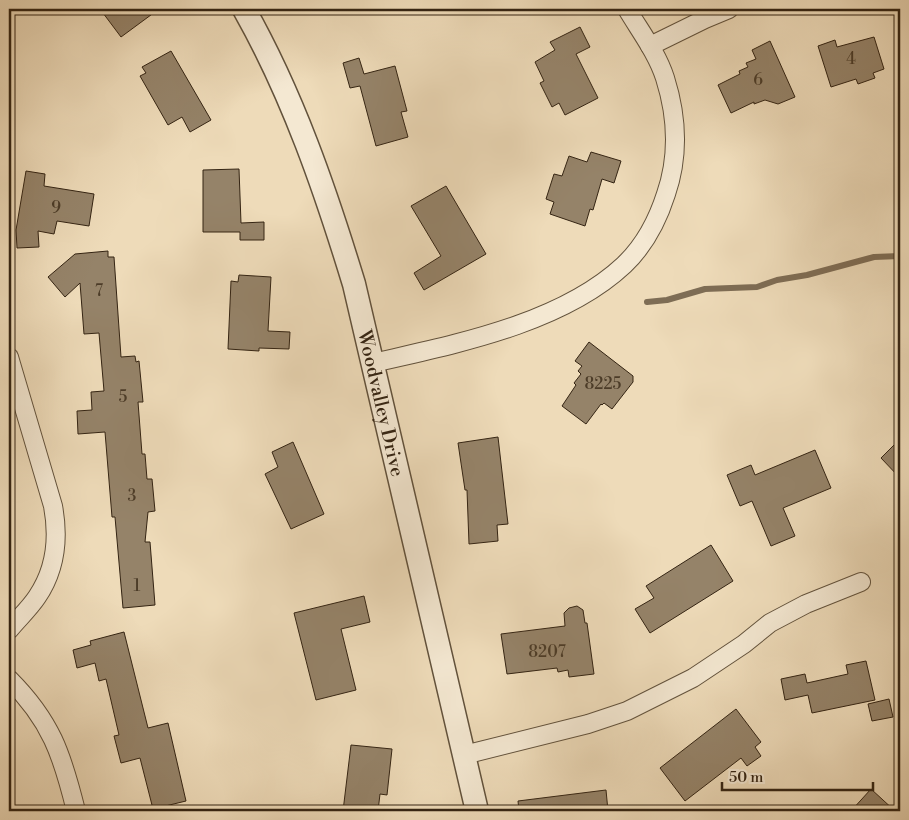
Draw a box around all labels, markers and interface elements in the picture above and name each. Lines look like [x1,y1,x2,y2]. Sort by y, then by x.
house number: 4 [846,49,856,69]
house number: 6 [753,70,763,90]
house number: 9 [51,198,61,218]
house number: 7 [95,281,103,301]
street label: Woodvalley Drive [352,327,410,479]
house number: 8225 [585,374,622,394]
house number: 5 [119,387,128,407]
house number: 3 [128,486,137,506]
house number: 1 [134,576,141,596]
house number: 8207 [528,642,566,662]
scale bar [722,760,873,792]
text: 50 m [729,768,763,787]

